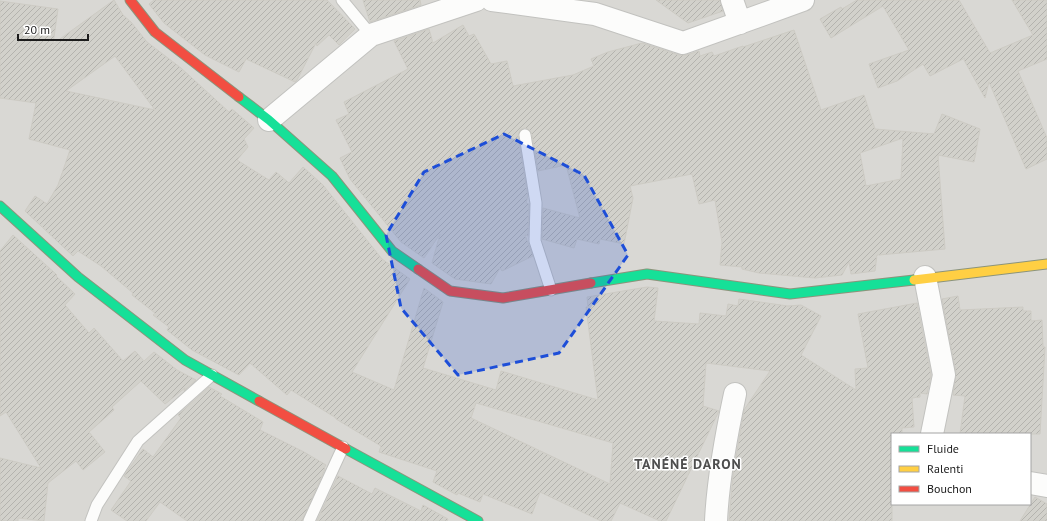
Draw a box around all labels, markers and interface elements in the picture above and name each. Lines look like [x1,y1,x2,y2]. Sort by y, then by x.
scale bar [18,16,88,42]
text: 20 m [24,22,50,37]
legend [891,433,1031,505]
text: Fluide [927,441,959,456]
district label: TANÉNÉ DARON [634,455,742,473]
text: Ralenti [927,461,963,476]
text: Bouchon [927,481,972,496]

